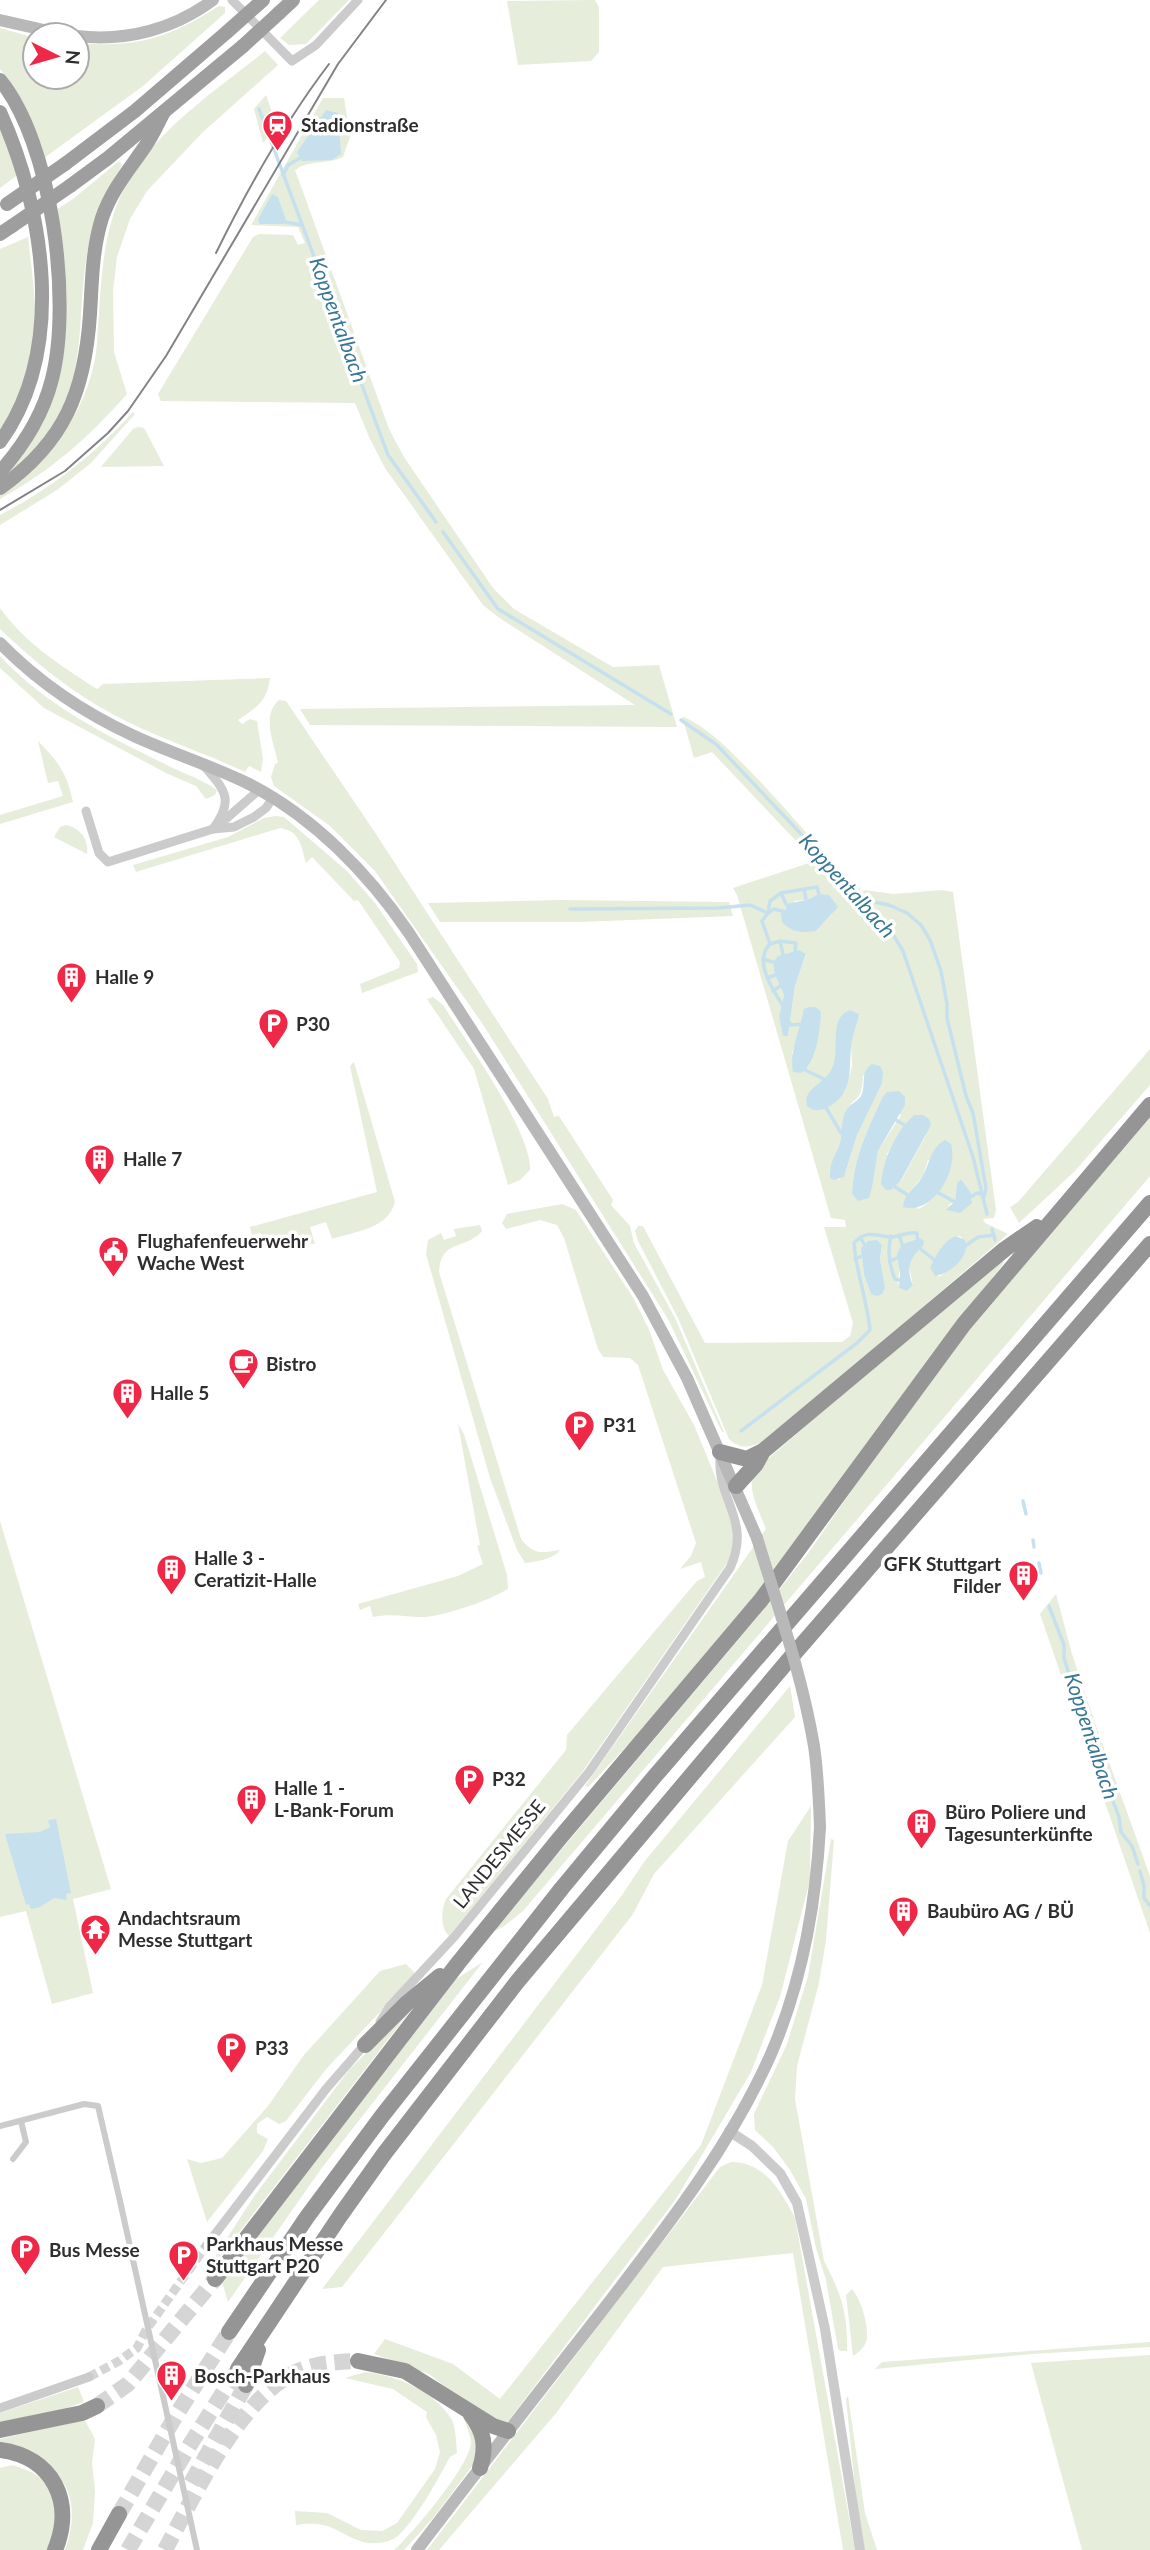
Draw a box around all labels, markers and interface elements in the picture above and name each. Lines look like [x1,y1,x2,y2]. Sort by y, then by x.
north arrow [21,21,91,91]
text: N [61,49,86,66]
station icon: Stadionstraße [261,108,295,152]
place label: Stadionstraße [301,113,419,136]
water label: Koppentalbach [305,253,374,386]
water label: Koppentalbach [795,828,901,942]
building icon: Halle 9 [55,960,89,1004]
place label: Halle 9 [95,965,154,988]
parking icon: P30 [256,1007,290,1051]
place label: P30 [296,1012,330,1035]
building icon: Halle 7 [83,1142,117,1186]
place label: Halle 7 [123,1147,182,1170]
place label: Flughafenfeuerwehr Wache West [137,1229,309,1274]
public building icon: Flughafenfeuerwehr Wache West [97,1235,131,1279]
cafe icon: Bistro [226,1347,260,1391]
place label: Bistro [266,1352,316,1375]
building icon: Halle 5 [110,1376,144,1420]
place label: Halle 5 [150,1381,209,1404]
parking icon: P31 [563,1408,597,1452]
place label: P31 [603,1413,637,1436]
place label: Halle 3 - Ceratizit-Halle [194,1546,317,1591]
building icon: Halle 3 - Ceratizit-Halle [154,1552,188,1596]
place label: GFK Stuttgart Filder [884,1552,1002,1597]
building icon: GFK Stuttgart Filder [1007,1558,1041,1602]
water label: Koppentalbach [1060,1669,1125,1802]
parking icon: P32 [452,1762,486,1806]
place label: P32 [492,1767,526,1790]
place label: Halle 1 - L-Bank-Forum [274,1776,394,1821]
building icon: Halle 1 - L-Bank-Forum [234,1782,268,1826]
street label: LANDESMESSE [448,1795,549,1913]
place label: Büro Poliere und Tagesunterkünfte [945,1800,1093,1845]
building icon: Büro Poliere und Tagesunterkünfte [905,1806,939,1850]
building icon: Baubüro AG / BÜ [887,1894,921,1938]
place label: Baubüro AG / BÜ [927,1899,1074,1922]
place label: Andachtsraum Messe Stuttgart [117,1906,252,1951]
temple icon: Andachtsraum Messe Stuttgart [78,1912,112,1956]
parking icon: P33 [215,2031,249,2075]
place label: P33 [255,2036,289,2059]
place label: Parkhaus Messe Stuttgart P20 [206,2232,343,2277]
parking icon: Bus Messe [9,2233,43,2277]
place label: Bus Messe [49,2238,140,2261]
parking icon: Parkhaus Messe Stuttgart P20 [166,2238,200,2282]
building icon: Bosch-Parkhaus [154,2359,188,2403]
place label: Bosch-Parkhaus [194,2364,330,2387]

